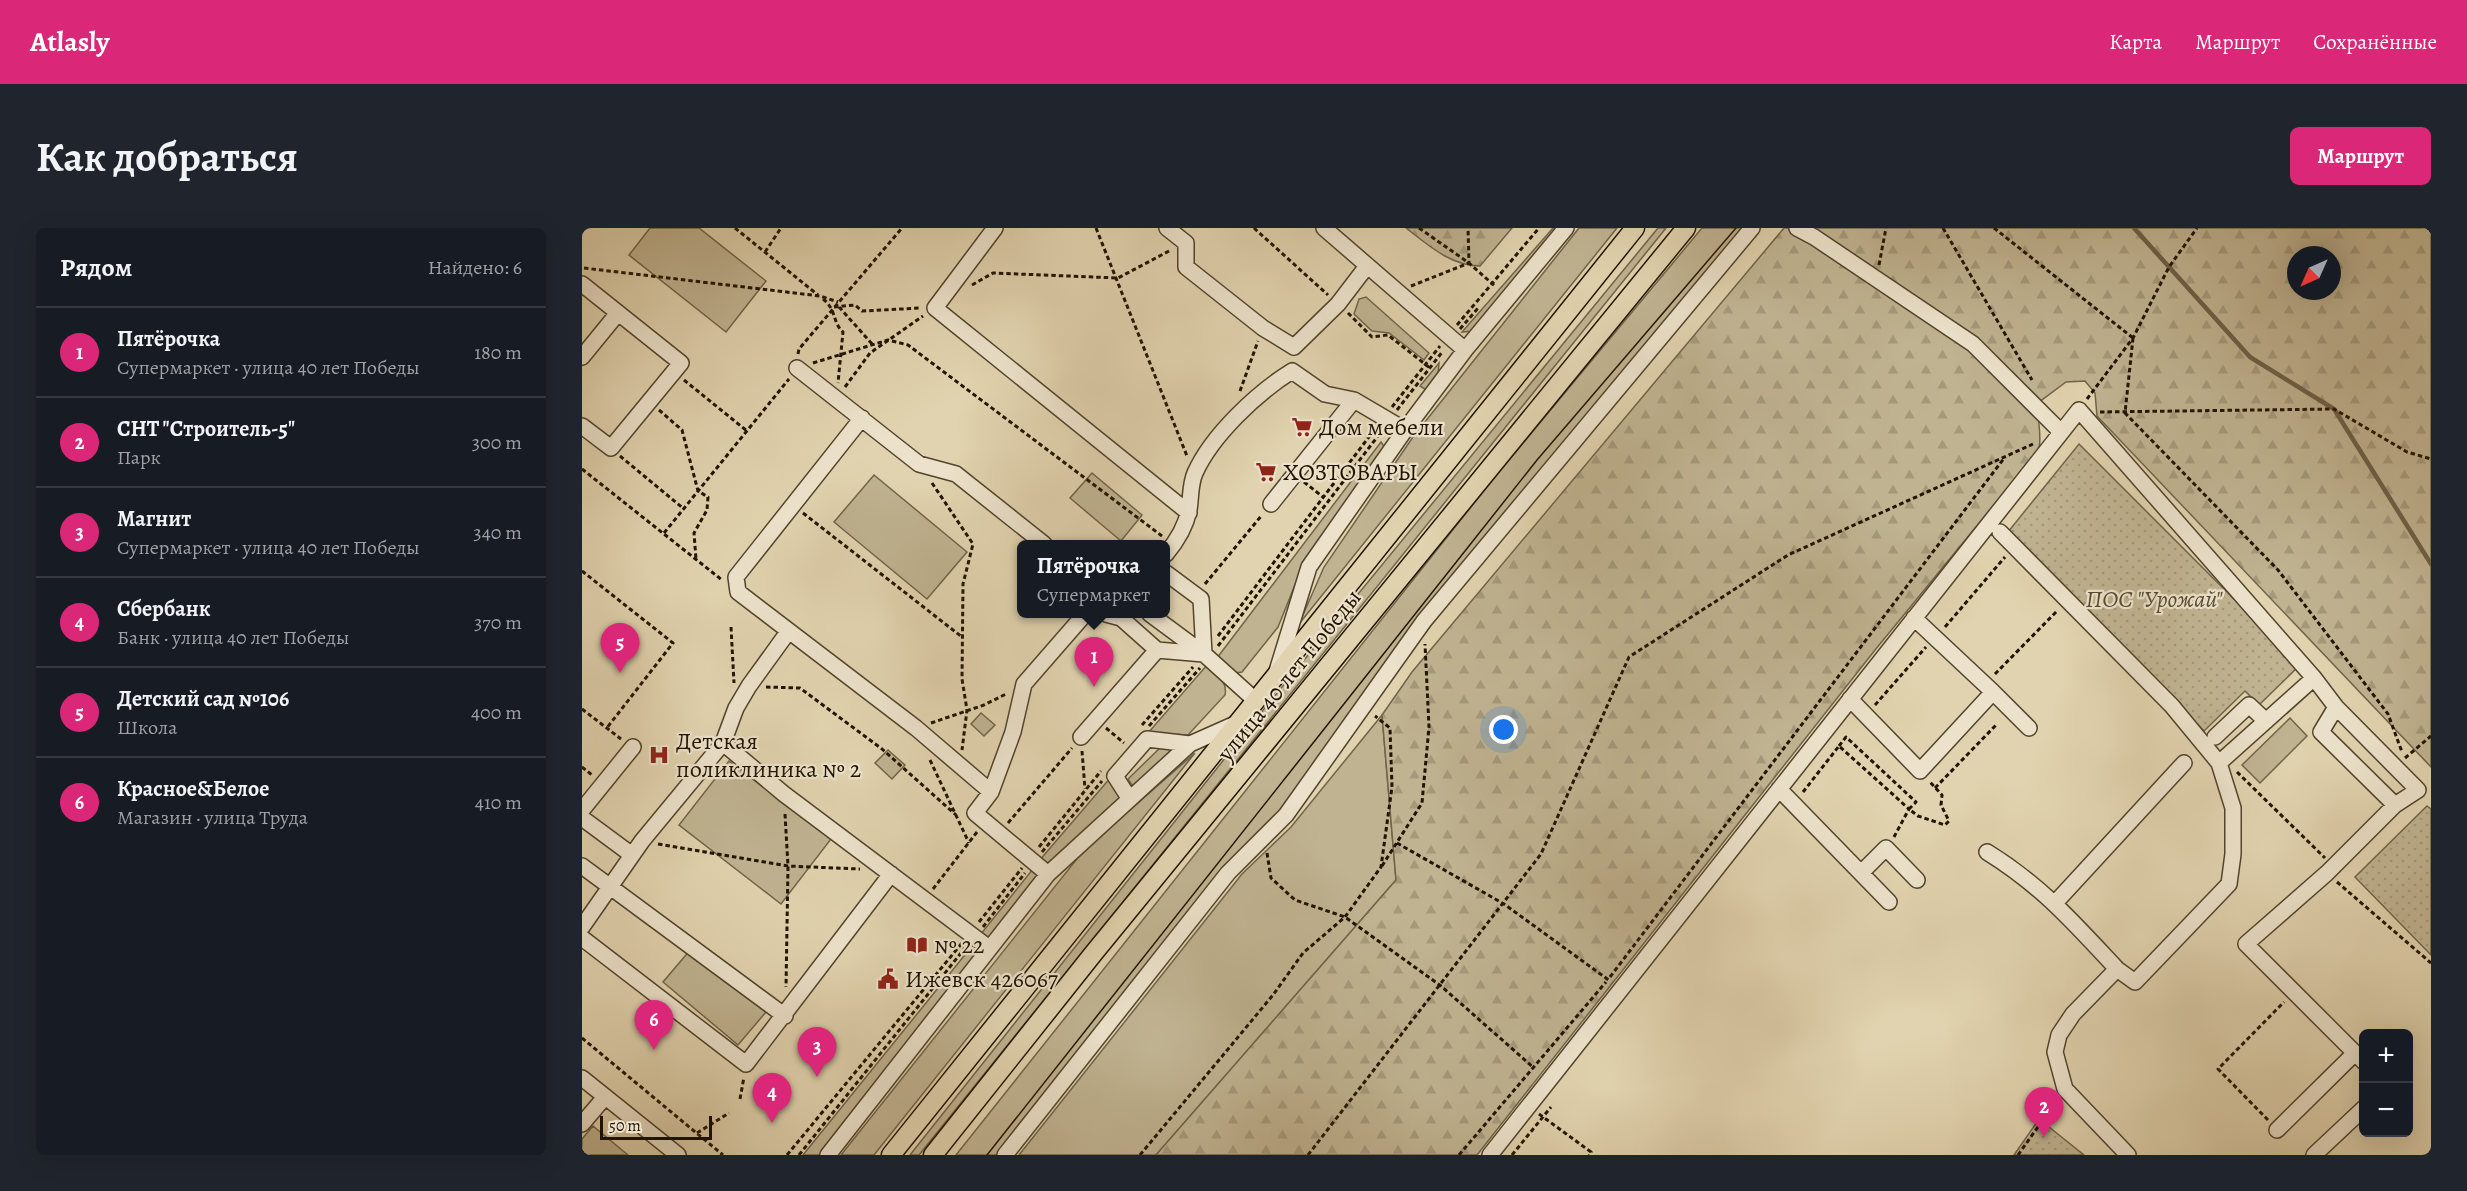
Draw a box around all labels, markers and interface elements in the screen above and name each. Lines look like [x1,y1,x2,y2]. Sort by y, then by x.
text: Atlasly [30,23,109,61]
text: Карта [2109,28,2162,56]
text: Маршрут [2195,28,2280,56]
text: Сохранённые [2313,28,2437,56]
button: Маршрут [2290,127,2431,185]
text: Как добраться [36,128,298,185]
north arrow [2287,246,2341,300]
text: Рядом [60,250,132,285]
text: Найдено: 6 [428,254,522,281]
text: Пятёрочка [117,324,220,354]
text: 1 [76,339,83,366]
text: 180 m [474,339,522,366]
text: Супермаркет · улица 40 лет Победы [117,354,420,381]
place label: Дом мебели [1319,411,1444,443]
text: СНТ "Строитель-5" [117,414,295,444]
supermarket icon: Дом мебели [1290,415,1314,439]
text: 2 [75,429,84,456]
text: 300 m [472,429,522,456]
text: Парк [117,444,161,471]
place label: ХОЗТОВАРЫ [1283,456,1418,488]
supermarket icon: ХОЗТОВАРЫ [1254,460,1278,484]
text: Магнит [117,504,191,534]
text: 3 [75,519,84,546]
text: 340 m [473,519,522,546]
text: Супермаркет · улица 40 лет Победы [117,534,420,561]
popup [1017,540,1170,618]
text: Пятёрочка [1037,551,1140,581]
text: Супермаркет [1037,581,1150,608]
street label: улица 40 лет Победы [1209,582,1368,769]
park label: ПОС "Урожай" [2085,583,2223,615]
text: Сбербанк [117,594,211,624]
text: 4 [75,609,84,636]
text: 370 m [474,609,522,636]
text: Банк · улица 40 лет Победы [117,624,349,651]
pin: 5 [600,624,639,673]
pin: 1 [1074,638,1114,687]
text: Детский сад №106 [117,684,289,714]
text: 5 [75,699,84,726]
text: 400 m [471,699,522,726]
text: Школа [117,714,177,741]
your location [1489,715,1518,744]
place label: Детская поликлиника № 2 [676,725,861,785]
hospital icon: Детская поликлиника № 2 [647,743,671,767]
text: Красное&Белое [117,774,269,804]
text: 6 [75,789,84,816]
text: 410 m [475,789,522,816]
text: Магазин · улица Труда [117,804,308,831]
place label: № 22 [934,929,984,961]
library icon: № 22 [905,933,929,957]
place label: Ижевск 426067 [905,963,1059,995]
public building icon: Ижевск 426067 [876,967,900,991]
pin: 6 [634,1000,674,1050]
pin: 3 [798,1028,836,1077]
map controls [2359,1029,2413,1137]
button: + [2359,1029,2413,1083]
pin: 4 [752,1074,792,1123]
button: − [2359,1083,2413,1137]
pin: 2 [2024,1088,2064,1137]
scale bar [600,1113,712,1140]
text: 50 m [609,1115,641,1137]

